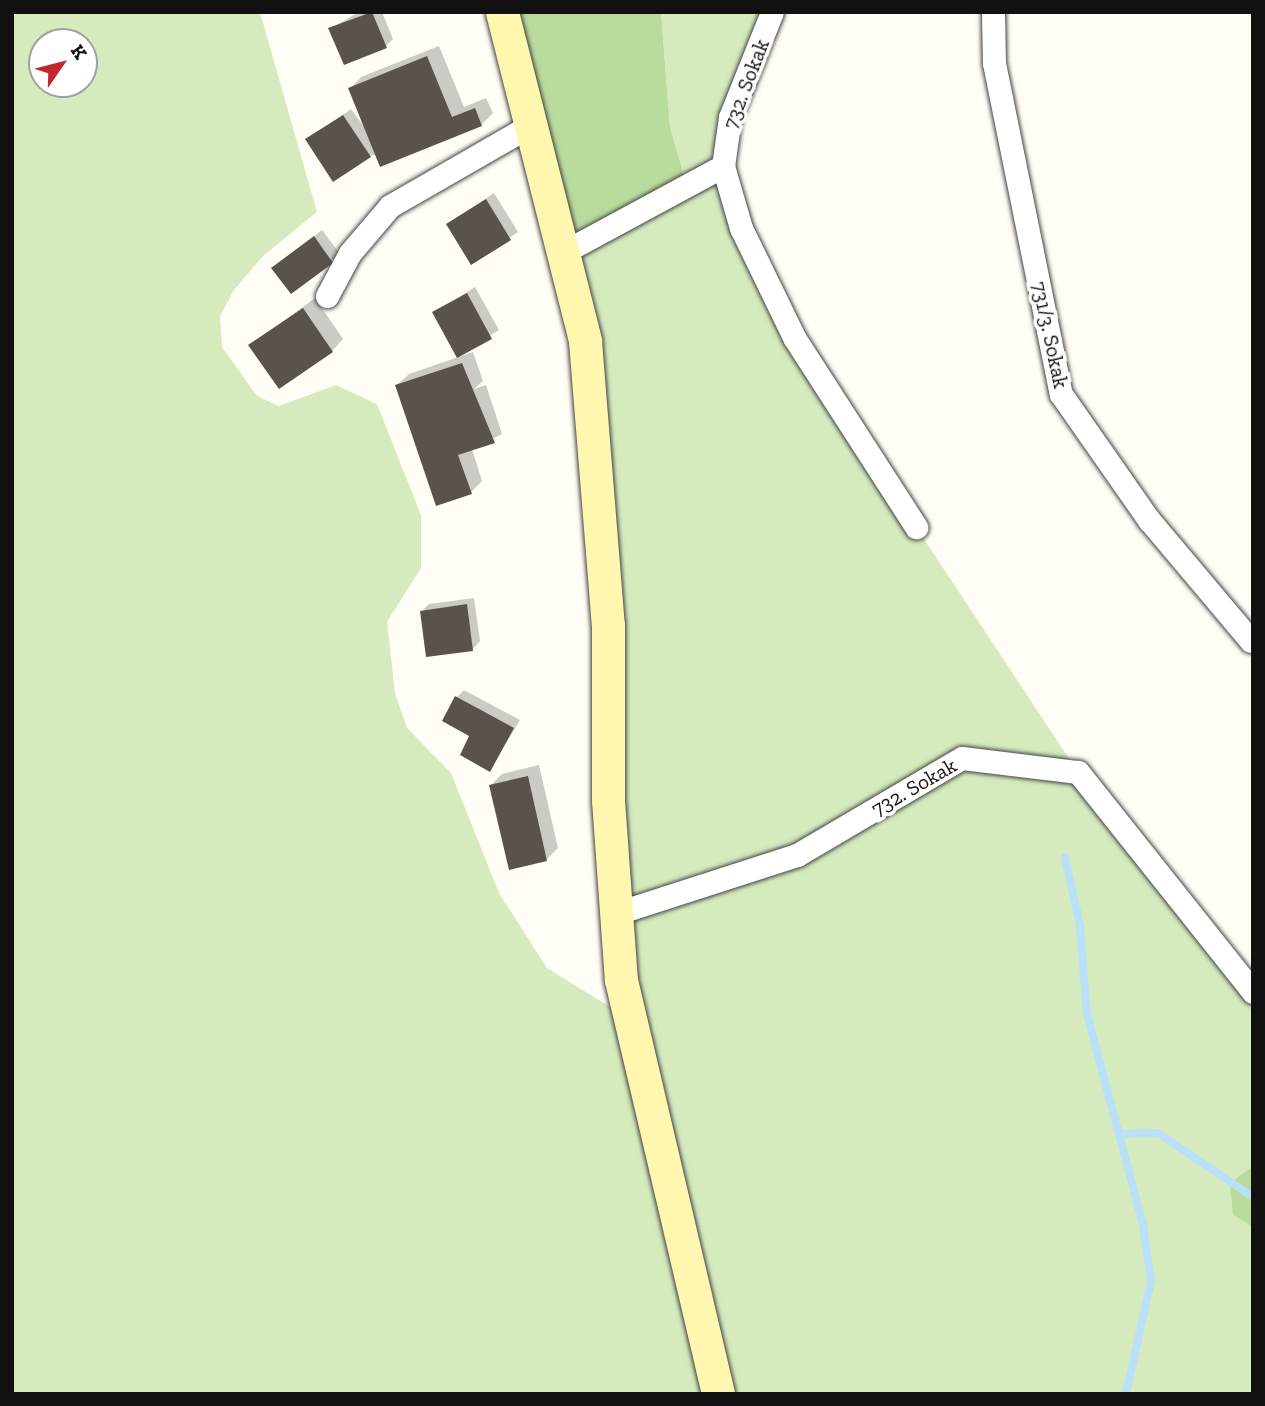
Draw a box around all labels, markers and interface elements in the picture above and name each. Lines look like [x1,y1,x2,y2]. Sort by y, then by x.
north arrow [28,28,98,98]
street label: 732. Sokak [717,36,775,132]
text: K [66,40,92,64]
street label: 731/3. Sokak [1026,279,1074,391]
street label: 732. Sokak [867,753,961,821]

